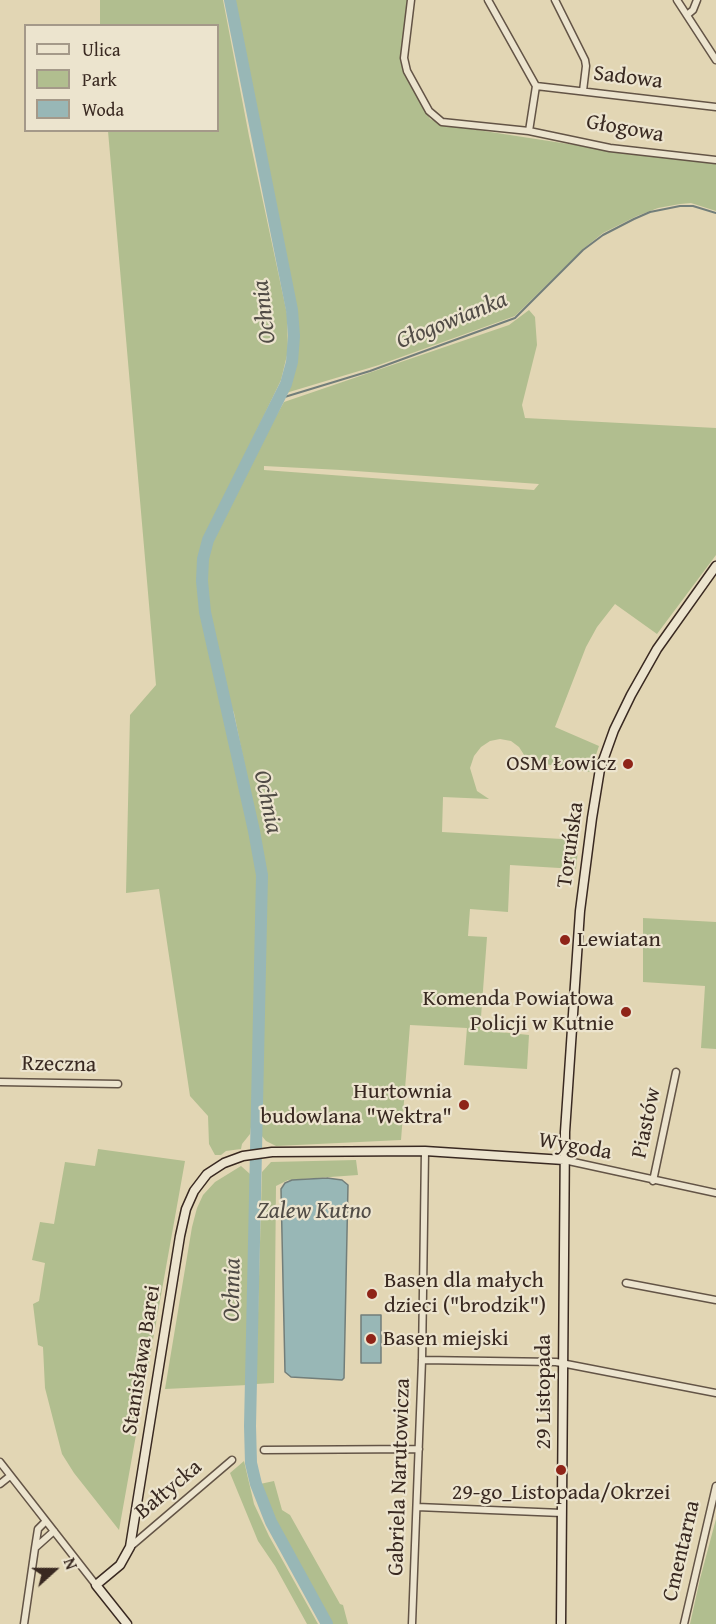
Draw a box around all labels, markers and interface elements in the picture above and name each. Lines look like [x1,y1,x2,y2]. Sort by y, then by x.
legend [24,24,219,132]
text: Ulica [82,36,120,63]
street label: Sadowa [592,61,664,95]
text: Park [82,66,117,93]
text: Woda [82,96,124,123]
street label: Głogowa [584,109,666,149]
water label: Ochnia [247,278,283,346]
water label: Głogowianka [392,286,512,356]
place label: OSM Łowicz [506,751,616,777]
marker: OSM Łowicz [621,757,635,771]
water label: Ochnia [246,768,288,836]
street label: Toruńska [552,800,590,890]
place label: Lewiatan [577,927,661,953]
marker: Lewiatan [558,933,572,947]
place label: Komenda Powiatowa Policji w Kutnie [423,986,614,1038]
marker: Komenda Powiatowa Policji w Kutnie [619,1005,633,1019]
street label: Rzeczna [21,1051,97,1079]
place label: Hurtownia budowlana "Wektra" [261,1079,452,1130]
street label: Piastów [627,1085,667,1161]
marker: Hurtownia budowlana "Wektra" [457,1098,471,1112]
street label: Wygoda [536,1128,614,1166]
water label: Zalew Kutno [257,1198,371,1226]
water label: Ochnia [218,1258,248,1322]
place label: Basen dla małych dzieci ("brodzik") [384,1268,546,1320]
street label: Stanisława Barei [117,1283,167,1437]
marker: Basen dla małych dzieci ("brodzik") [365,1287,379,1301]
place label: Basen miejski [383,1326,509,1352]
marker: Basen miejski [364,1332,378,1346]
street label: 29 Listopada [531,1334,557,1450]
street label: Gabriela Narutowicza [383,1378,417,1576]
street label: Bałtycka [130,1454,208,1526]
marker: 29-go_Listopada/Okrzei [554,1463,568,1477]
place label: 29-go_Listopada/Okrzei [452,1480,670,1506]
street label: Cmentarna [658,1498,706,1604]
north arrow [24,1540,84,1600]
text: N [58,1554,84,1573]

